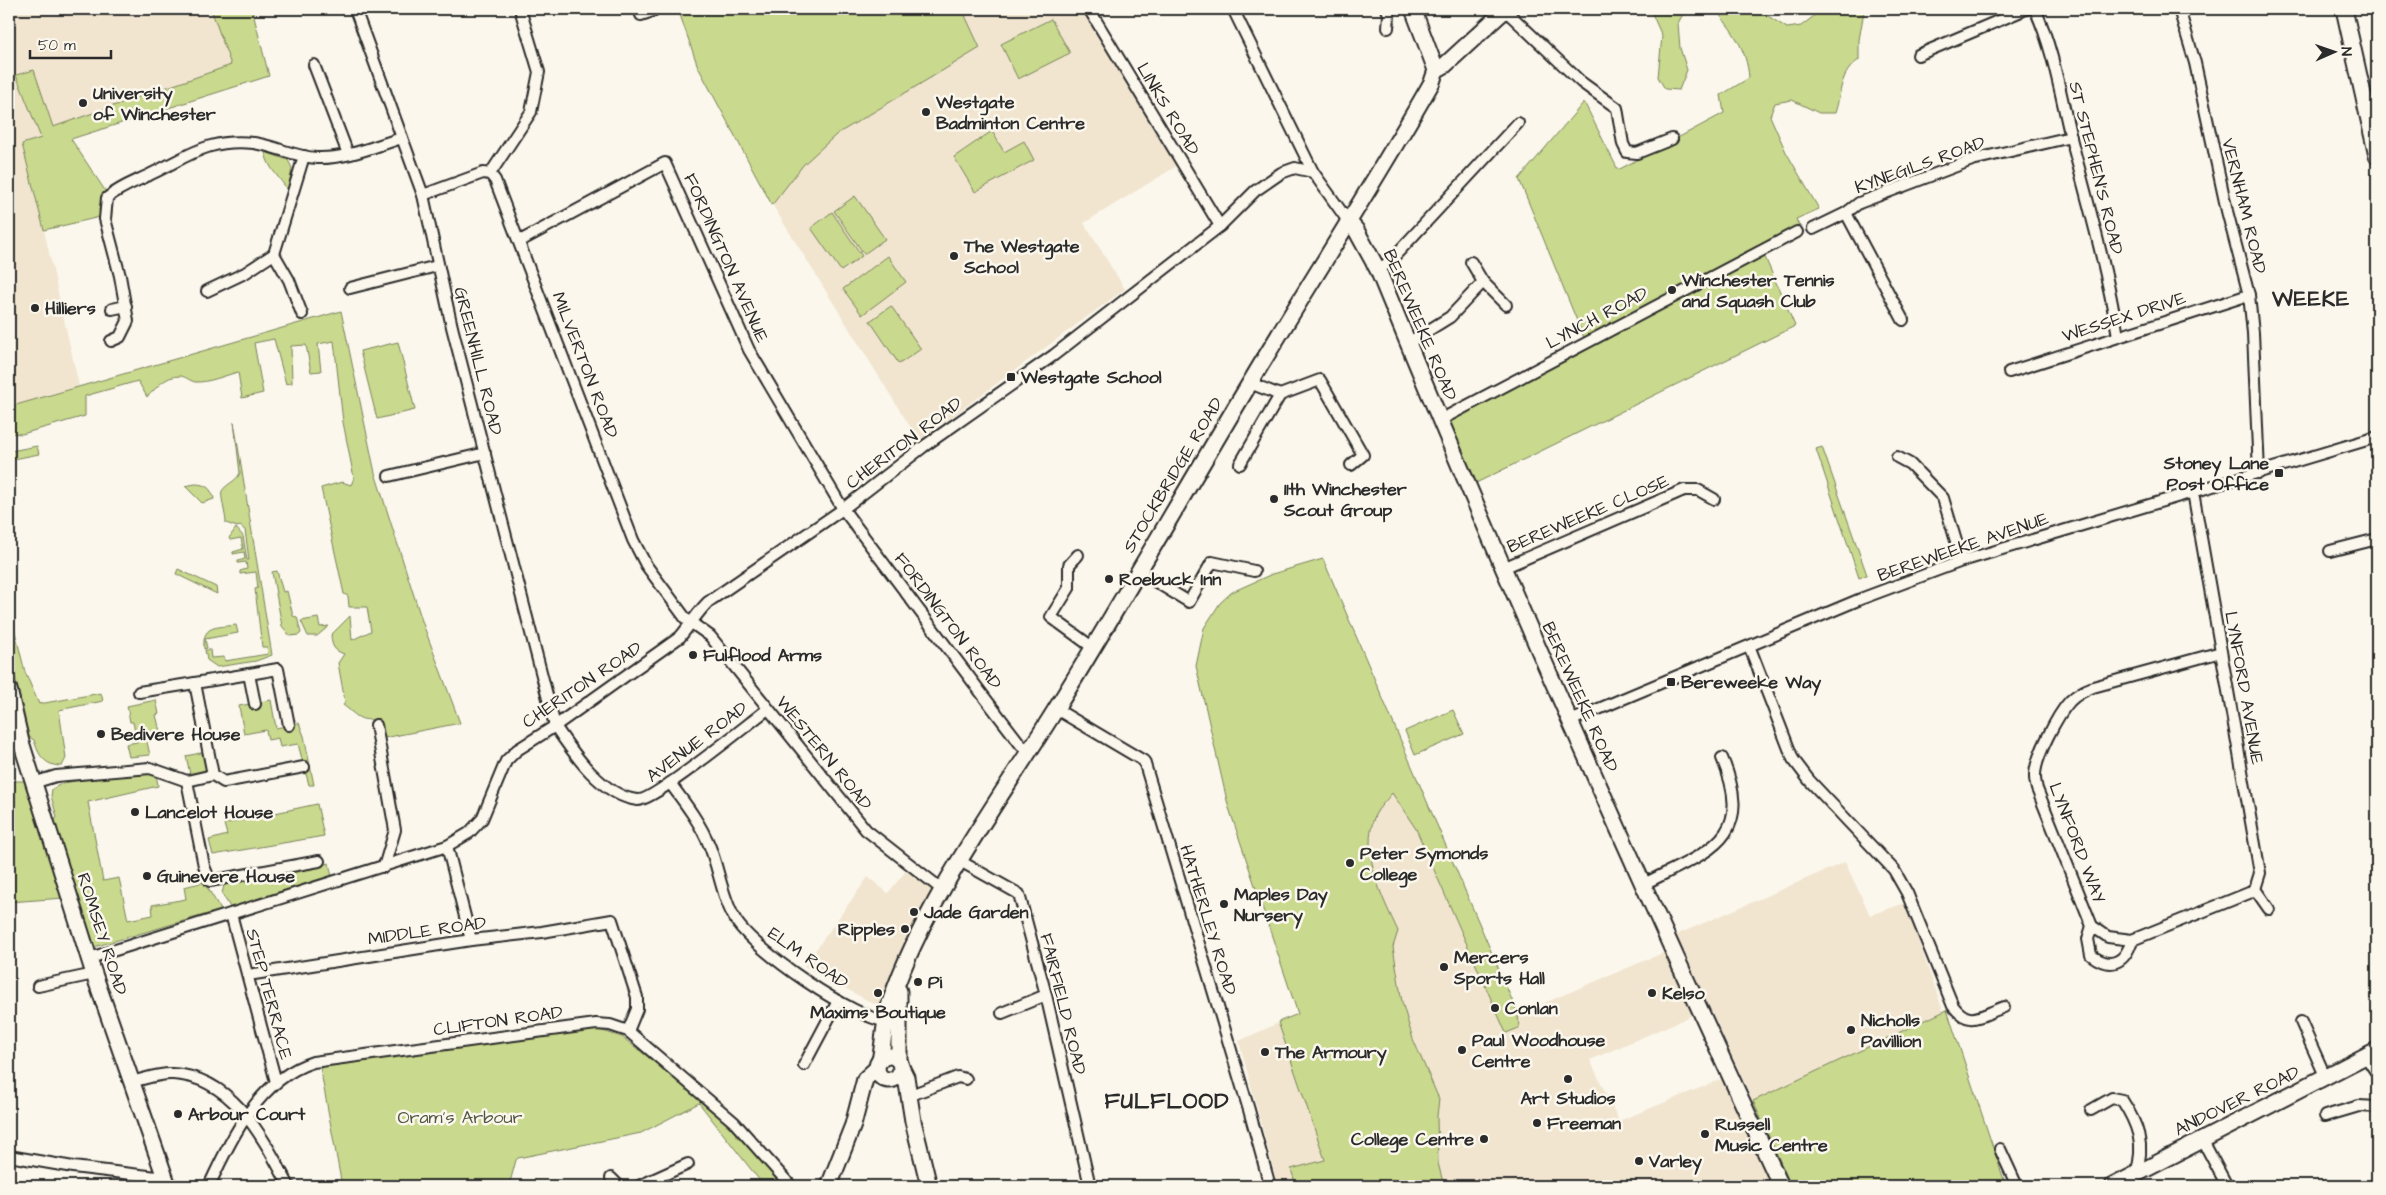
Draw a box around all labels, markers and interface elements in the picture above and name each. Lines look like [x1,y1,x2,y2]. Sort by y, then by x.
scale bar [30,28,111,60]
north arrow [2308,28,2358,78]
text: 50 m [38,35,76,56]
text: N [2336,47,2356,57]
street label: LINKS ROAD [1130,58,1206,160]
street label: ST STEPHEN'S ROAD [2062,79,2130,257]
place label: University of Winchester [93,81,216,127]
place label: Westgate Badminton Centre [935,90,1085,136]
marker: University of Winchester [77,97,89,109]
marker: Westgate Badminton Centre [920,106,932,118]
street label: KYNEGILS ROAD [1851,130,1989,200]
street label: VERNHAM ROAD [2215,136,2273,277]
street label: FORDINGTON AVENUE [677,169,775,347]
place label: The Westgate School [963,234,1080,280]
street label: BEREWEEKE ROAD [1377,246,1463,405]
marker: The Westgate School [948,250,960,262]
place label: Winchester Tennis and Squash Club [1681,268,1835,314]
street label: LYNCH ROAD [1542,280,1653,355]
street label: GREENHILL ROAD [448,284,509,438]
marker: Winchester Tennis and Squash Club [1666,284,1678,296]
district label: WEEKE [2271,284,2350,315]
street label: WESSEX DRIVE [2059,285,2189,349]
street label: MILVERTON ROAD [546,288,625,442]
place label: Hilliers [45,296,96,321]
marker: Hilliers [29,302,41,314]
place label: Westgate School [1020,365,1162,391]
marker: Westgate School [1005,371,1017,383]
street label: CHERITON ROAD [841,391,968,495]
street label: STOCKBRIDGE ROAD [1117,392,1229,557]
place label: Stoney Lane Post Office [2163,451,2269,497]
marker: Stoney Lane Post Office [2273,467,2285,479]
street label: BEREWEEKE CLOSE [1503,468,1673,559]
place label: 11th Winchester Scout Group [1283,477,1407,523]
marker: 11th Winchester Scout Group [1268,493,1280,505]
street label: BEREWEEKE AVENUE [1874,506,2052,588]
street label: FORDINGTON ROAD [888,547,1008,695]
place label: Roebuck Inn [1119,567,1221,592]
marker: Roebuck Inn [1103,573,1115,585]
street label: LYNFORD AVENUE [2218,609,2270,767]
street label: BEREWEEKE ROAD [1536,618,1624,776]
street label: CHERITON ROAD [517,635,647,734]
place label: Fulflood Arms [703,643,822,668]
marker: Fulflood Arms [687,649,699,661]
place label: Bereweeke Way [1681,670,1821,696]
marker: Bereweeke Way [1665,676,1677,688]
street label: WESTERN ROAD [770,691,878,816]
street label: AVENUE ROAD [641,695,753,788]
place label: Bedivere House [111,722,241,747]
marker: Bedivere House [95,728,107,740]
street label: LYNFORD WAY [2042,779,2112,907]
place label: Lancelot House [145,800,273,825]
marker: Lancelot House [129,806,141,818]
place label: Peter Symonds College [1360,841,1488,888]
street label: HATHERLEY ROAD [1173,842,1243,999]
marker: Peter Symonds College [1344,857,1356,869]
place label: Guinevere House [157,864,295,889]
street label: ROMSEY ROAD [71,870,134,999]
marker: Guinevere House [141,870,153,882]
place label: Maples Day Nursery [1234,882,1328,929]
marker: Maples Day Nursery [1218,898,1230,910]
place label: Jade Garden [923,900,1028,925]
marker: Jade Garden [908,906,920,918]
street label: MIDDLE ROAD [366,910,488,952]
place label: Ripples [838,917,895,942]
street label: ELM ROAD [763,921,854,995]
marker: Ripples [899,923,911,935]
street label: STEP TERRACE [240,926,299,1063]
street label: FAIRFIELD ROAD [1033,931,1093,1078]
place label: Mercers Sports Hall [1453,945,1545,991]
marker: Mercers Sports Hall [1438,961,1450,973]
place label: Pi [928,970,942,995]
marker: Pi [912,976,924,988]
place label: Kelso [1662,981,1706,1006]
marker: Maxims Boutique [872,987,884,999]
marker: Kelso [1646,987,1658,999]
place label: Conlan [1505,996,1558,1021]
street label: CLIFTON ROAD [432,1000,565,1042]
place label: Maxims Boutique [810,1000,946,1025]
marker: Conlan [1489,1002,1501,1014]
place label: Nicholls Pavillion [1861,1008,1921,1054]
marker: Nicholls Pavillion [1845,1024,1857,1036]
place label: Paul Woodhouse Centre [1472,1028,1605,1074]
place label: The Armoury [1274,1040,1387,1066]
marker: Paul Woodhouse Centre [1456,1044,1468,1056]
marker: The Armoury [1259,1046,1271,1058]
street label: ANDOVER ROAD [2170,1060,2304,1142]
marker: Art Studios [1562,1073,1574,1085]
district label: FULFLOOD [1104,1086,1230,1117]
place label: Art Studios [1520,1086,1616,1111]
place label: Arbour Court [188,1102,306,1127]
park label: Oram's Arbour [397,1105,523,1130]
marker: Arbour Court [172,1108,184,1120]
place label: Freeman [1547,1111,1621,1136]
place label: Russell Music Centre [1715,1112,1828,1158]
marker: Freeman [1531,1117,1543,1129]
place label: College Centre [1351,1127,1474,1153]
marker: Russell Music Centre [1699,1128,1711,1140]
marker: College Centre [1478,1133,1490,1145]
place label: Varley [1648,1149,1702,1175]
marker: Varley [1633,1155,1645,1167]

